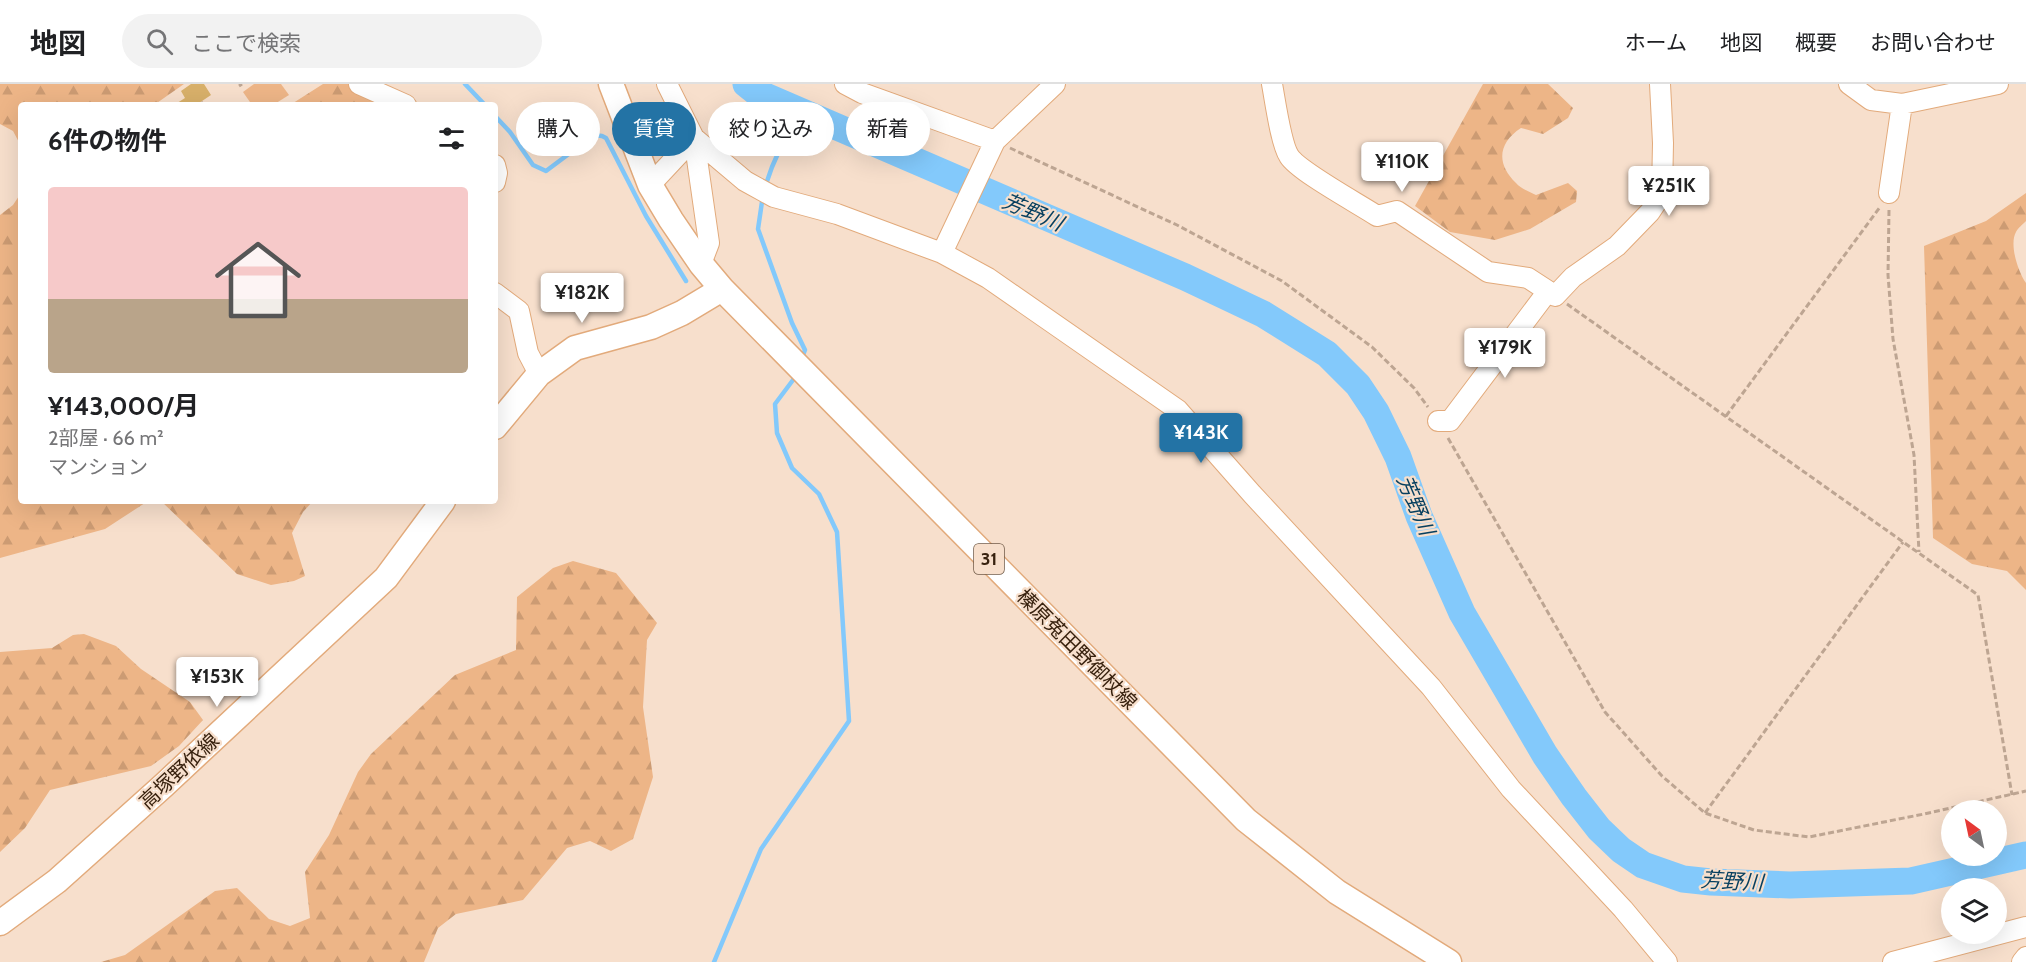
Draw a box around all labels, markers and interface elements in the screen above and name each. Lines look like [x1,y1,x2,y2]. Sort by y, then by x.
search box [122,14,542,68]
icon: search [143,25,176,58]
text: 地図 [30,26,86,60]
text: ここで検索 [191,30,301,57]
text: ホーム [1625,30,1687,55]
text: 地図 [1720,30,1762,55]
text: 概要 [1795,30,1837,55]
text: お問い合わせ [1870,30,1996,55]
chip: 購入 [516,102,600,156]
chip: 賃貸 [612,102,696,156]
chip: 絞り込み [708,102,834,156]
chip: 新着 [846,102,930,156]
icon: filters [435,122,468,155]
text: 6件の物件 [48,125,167,157]
pin: ¥110K [1360,142,1444,193]
text: ¥110K [1375,149,1429,173]
pin: ¥251K [1627,166,1711,217]
text: ¥251K [1642,173,1696,197]
water label: 芳野川 [999,188,1069,237]
icon: home [204,226,312,334]
pin: ¥182K [540,273,624,324]
text: ¥182K [555,280,609,304]
pin: ¥179K [1463,328,1547,379]
text: ¥179K [1478,335,1532,359]
text: ¥143,000/月 [48,390,199,422]
pin: ¥143K [1159,413,1243,464]
text: ¥143K [1173,420,1229,444]
text: 2部屋 · 66 m² [48,426,164,450]
text: マンション [48,455,148,479]
water label: 芳野川 [1392,471,1441,541]
road number: 31 [974,544,1004,574]
street label: 榛原菟田野御杖線 [1012,584,1142,714]
pin: ¥153K [175,657,259,708]
text: ¥153K [190,664,244,688]
street label: 高塚野依線 [134,728,224,814]
north arrow [1941,800,2007,866]
map controls [1941,800,2007,944]
water label: 芳野川 [1700,867,1766,895]
button: layers [1941,878,2007,944]

